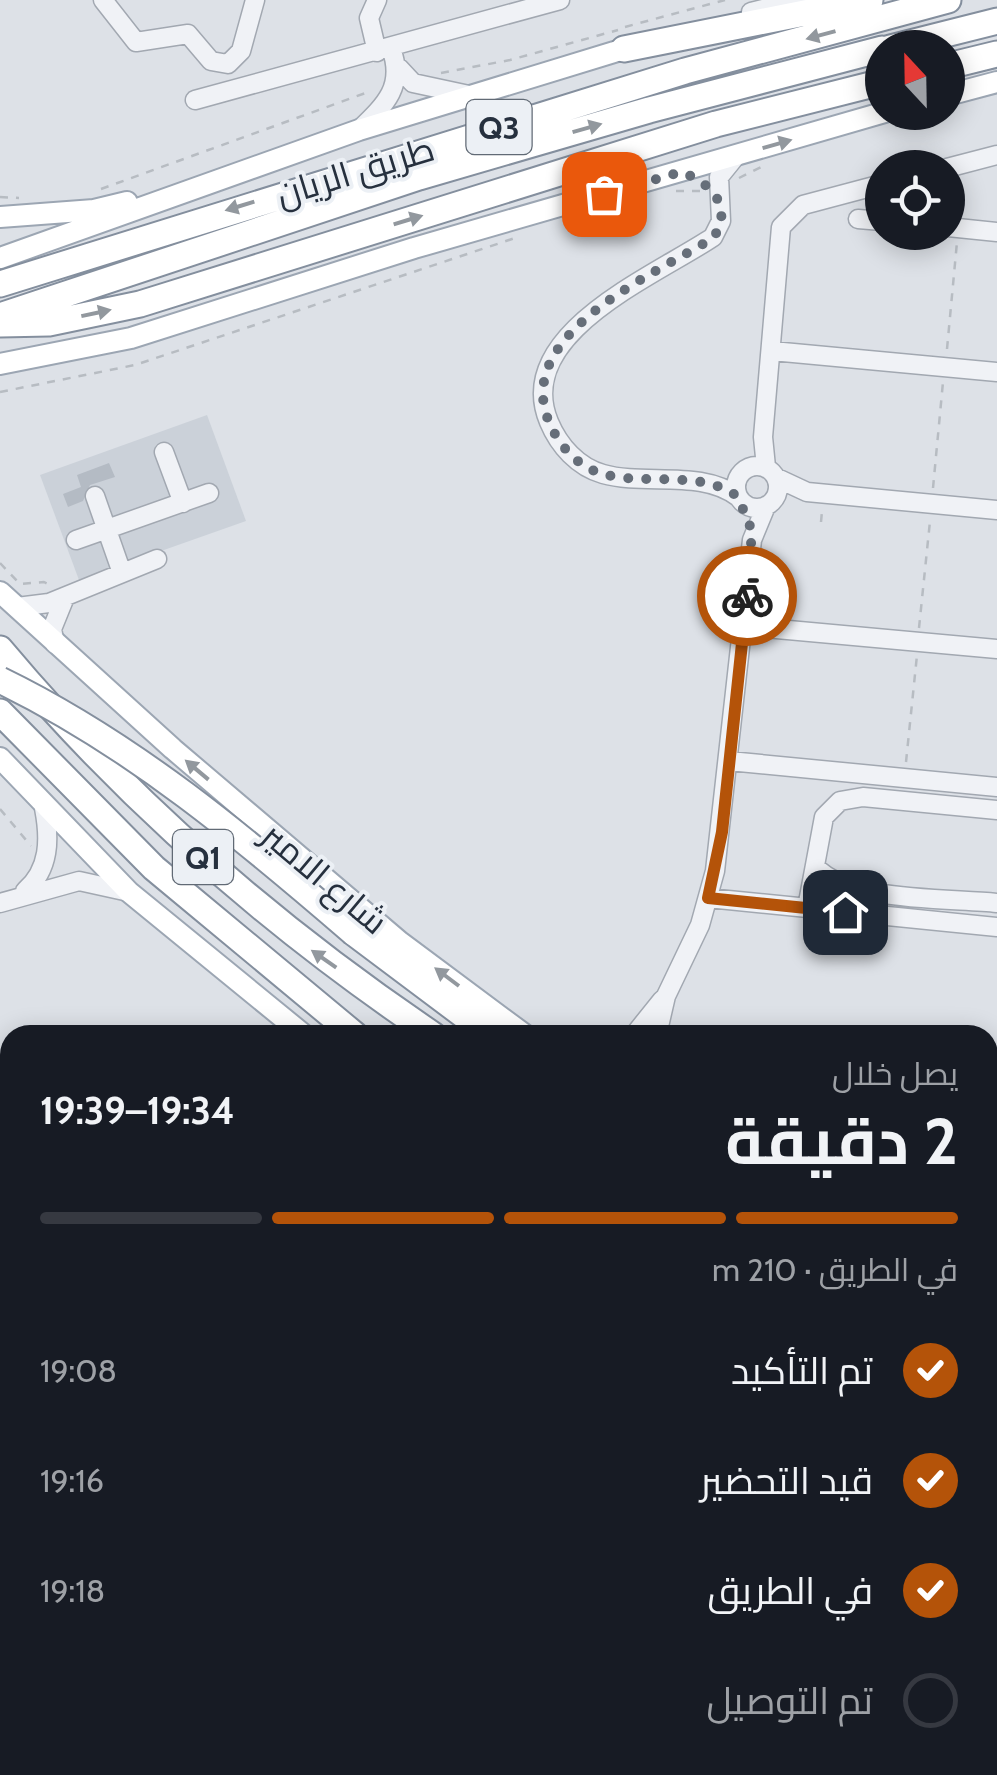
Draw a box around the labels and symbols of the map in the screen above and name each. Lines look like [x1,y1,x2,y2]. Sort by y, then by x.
one-way arrow [805,27,836,43]
north arrow [865,30,965,130]
road number: Q3 [466,100,532,154]
one-way arrow [572,120,602,135]
street label: طريق الريان [271,127,440,216]
one-way arrow [762,136,793,151]
pin [562,152,647,237]
one-way arrow [225,200,255,215]
one-way arrow [393,212,423,227]
one-way arrow [81,304,112,320]
courier [697,546,797,646]
one-way arrow [185,759,210,781]
street label: شارع الامير [251,812,397,944]
road number: Q1 [173,830,233,884]
pin [803,870,888,955]
one-way arrow [311,950,337,969]
one-way arrow [434,967,460,987]

